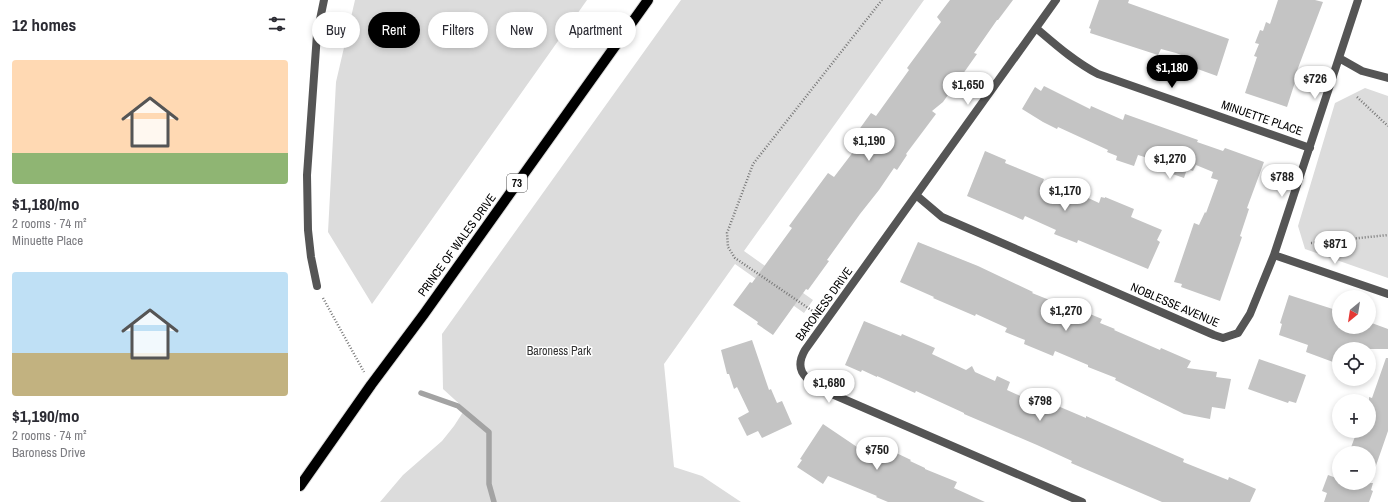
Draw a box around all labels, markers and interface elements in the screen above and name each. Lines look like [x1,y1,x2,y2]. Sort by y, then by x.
chip: Buy [312,12,360,48]
chip: Rent [368,12,420,48]
chip: Filters [428,12,488,48]
chip: New [496,12,547,48]
chip: Apartment [555,12,636,48]
text: 12 homes [12,13,76,36]
icon: filters [266,13,288,35]
pin: $1,180 [1139,55,1205,89]
text: $1,180 [1156,59,1188,76]
pin: $726 [1291,66,1339,100]
text: $726 [1303,70,1327,87]
pin: $1,650 [935,72,1001,106]
text: $1,650 [952,76,984,93]
icon: home [114,86,186,158]
street label: MINUETTE PLACE [1219,97,1305,139]
pin: $1,190 [836,128,902,162]
text: $1,190 [853,132,885,149]
pin: $1,270 [1137,146,1203,180]
text: $1,270 [1154,150,1186,167]
pin: $788 [1258,164,1306,198]
text: $788 [1270,168,1294,185]
road number: 73 [507,174,527,192]
pin: $1,170 [1032,178,1098,212]
text: $1,170 [1049,182,1081,199]
street label: PRINCE OF WALES DRIVE [414,190,500,300]
text: $1,180/mo [12,192,79,215]
text: 2 rooms · 74 m² [12,215,87,232]
pin: $871 [1311,231,1359,265]
text: Minuette Place [12,232,83,249]
text: $871 [1323,235,1347,252]
street label: BARONESS DRIVE [792,264,856,344]
street label: NOBLESSE AVENUE [1128,279,1222,331]
north arrow [1332,290,1376,334]
map controls [1332,290,1376,490]
icon: home [114,298,186,370]
pin: $1,270 [1033,298,1099,332]
text: $1,270 [1050,302,1082,319]
button: locate [1332,342,1376,386]
park label: Baroness Park [527,343,591,359]
pin: $1,680 [796,370,862,404]
text: $1,680 [813,374,845,391]
pin: $798 [1016,388,1064,422]
text: $798 [1028,392,1052,409]
button: + [1332,394,1376,438]
text: $1,190/mo [12,404,79,427]
text: 2 rooms · 74 m² [12,427,87,444]
pin: $750 [853,437,901,471]
text: $750 [865,441,889,458]
text: Baroness Drive [12,444,85,461]
button: − [1332,446,1376,490]

